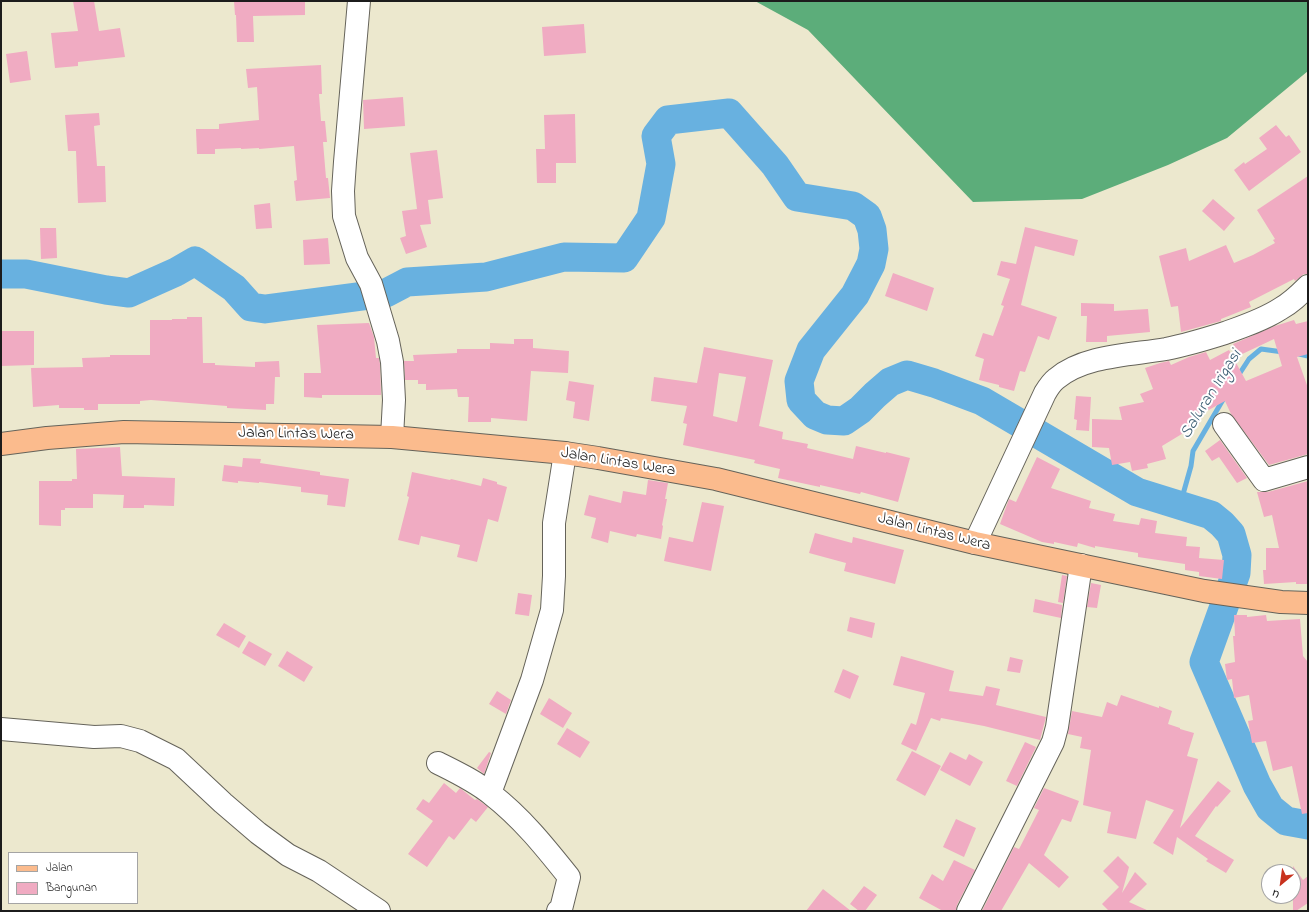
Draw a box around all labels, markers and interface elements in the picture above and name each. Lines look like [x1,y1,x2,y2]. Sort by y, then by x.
water label: Saluran Irigasi [1177,347,1247,443]
street label: Jalan Lintas Wera [238,424,354,446]
street label: Jalan Lintas Wera [559,444,677,482]
street label: Jalan Lintas Wera [876,510,992,556]
legend [8,852,138,904]
text: Jalan [46,859,73,877]
north arrow [1261,864,1301,904]
text: Bangunan [46,879,97,897]
text: U [1269,885,1283,902]

